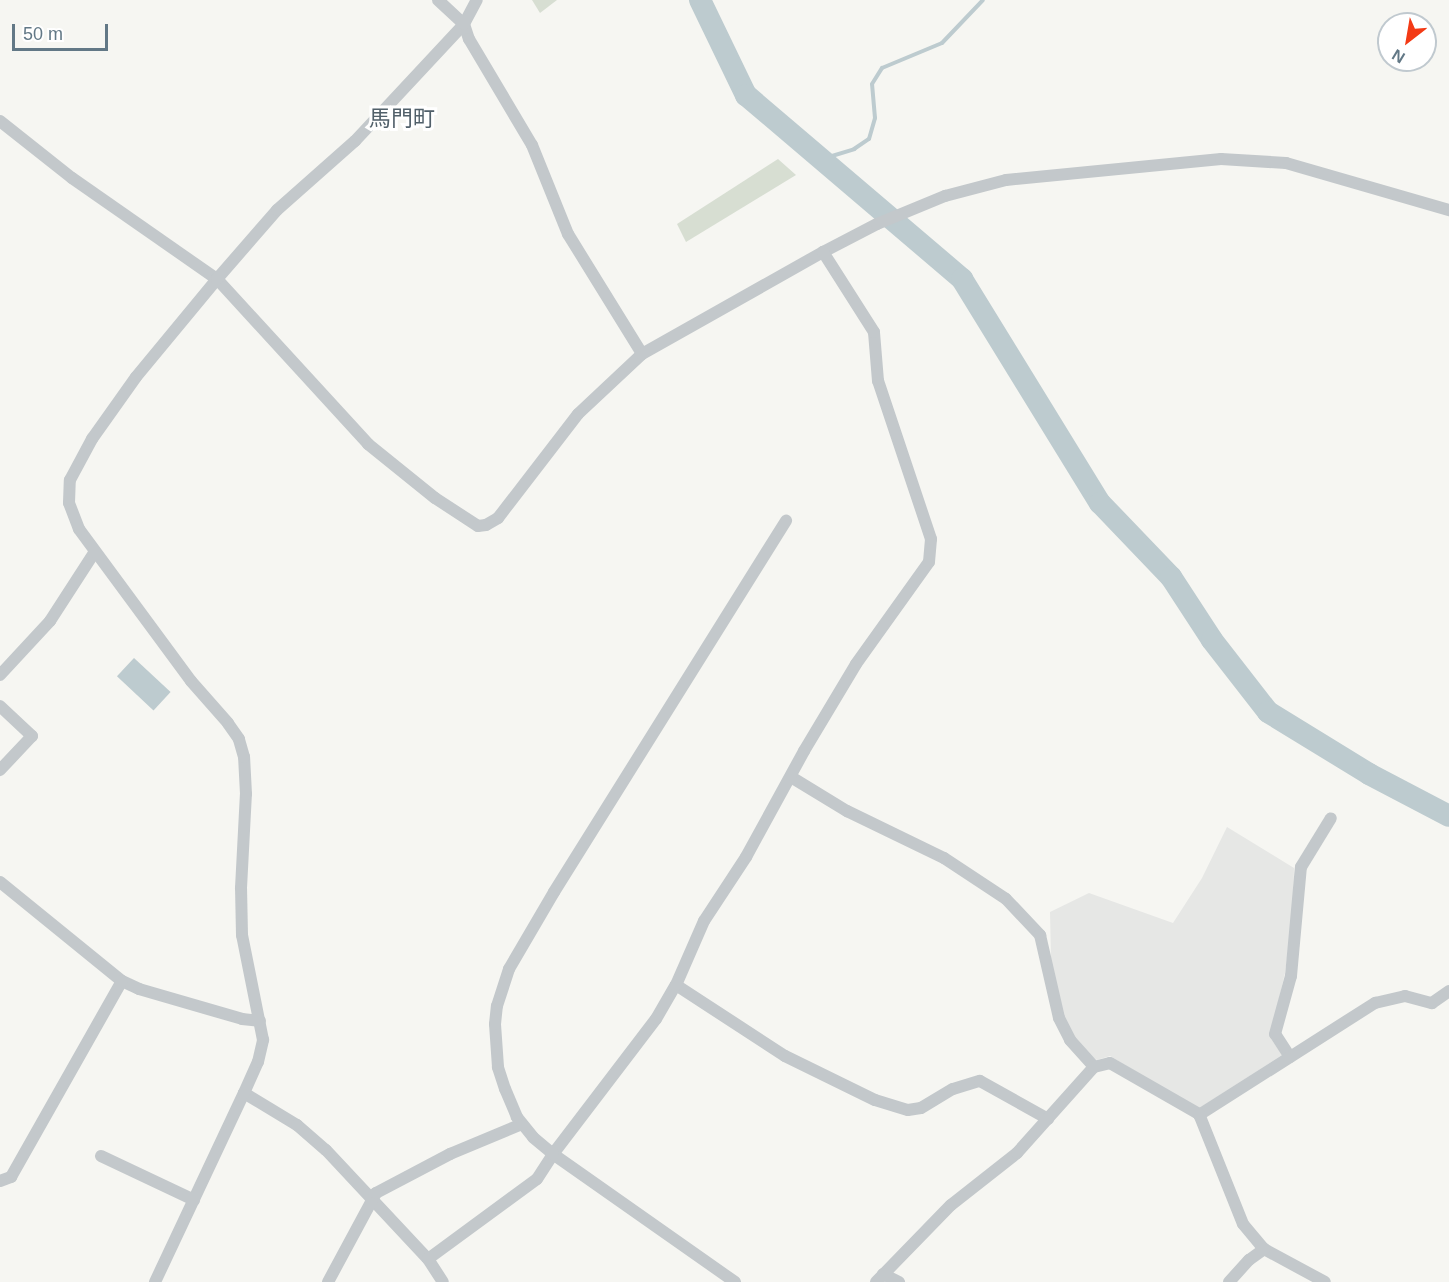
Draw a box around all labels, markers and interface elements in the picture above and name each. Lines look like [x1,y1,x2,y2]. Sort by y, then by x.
scale bar [15,12,111,50]
north arrow [1377,12,1437,72]
text: 50 m [23,24,63,44]
text: N [1389,46,1408,66]
district label: 馬門町 [369,106,435,132]

